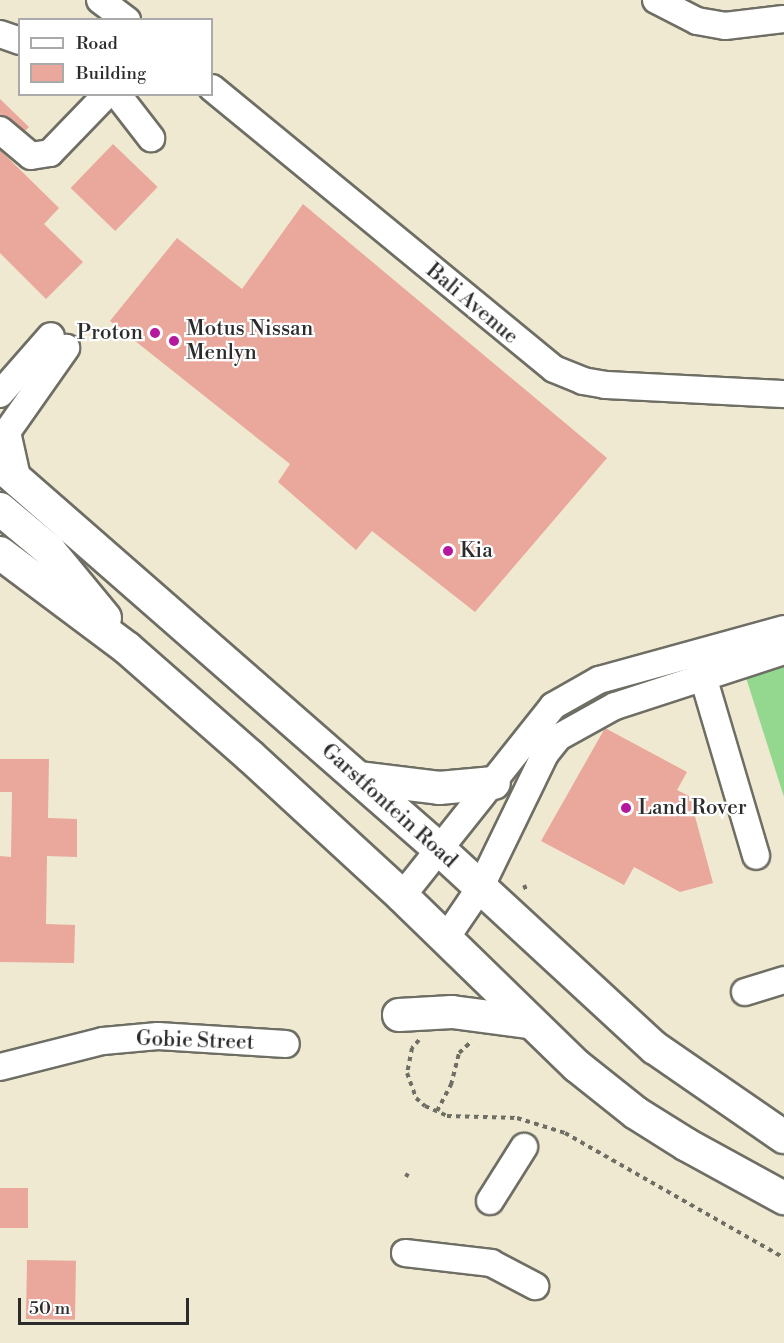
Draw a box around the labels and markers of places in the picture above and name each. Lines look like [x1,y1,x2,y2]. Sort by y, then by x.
place label: Motus Nissan Menlyn [186,316,313,366]
place label: Proton [77,320,143,346]
marker: Proton [148,326,162,340]
marker: Motus Nissan Menlyn [167,334,181,348]
place label: Kia [460,538,493,564]
marker: Kia [441,544,455,558]
place label: Land Rover [638,795,747,821]
marker: Land Rover [619,801,633,815]

